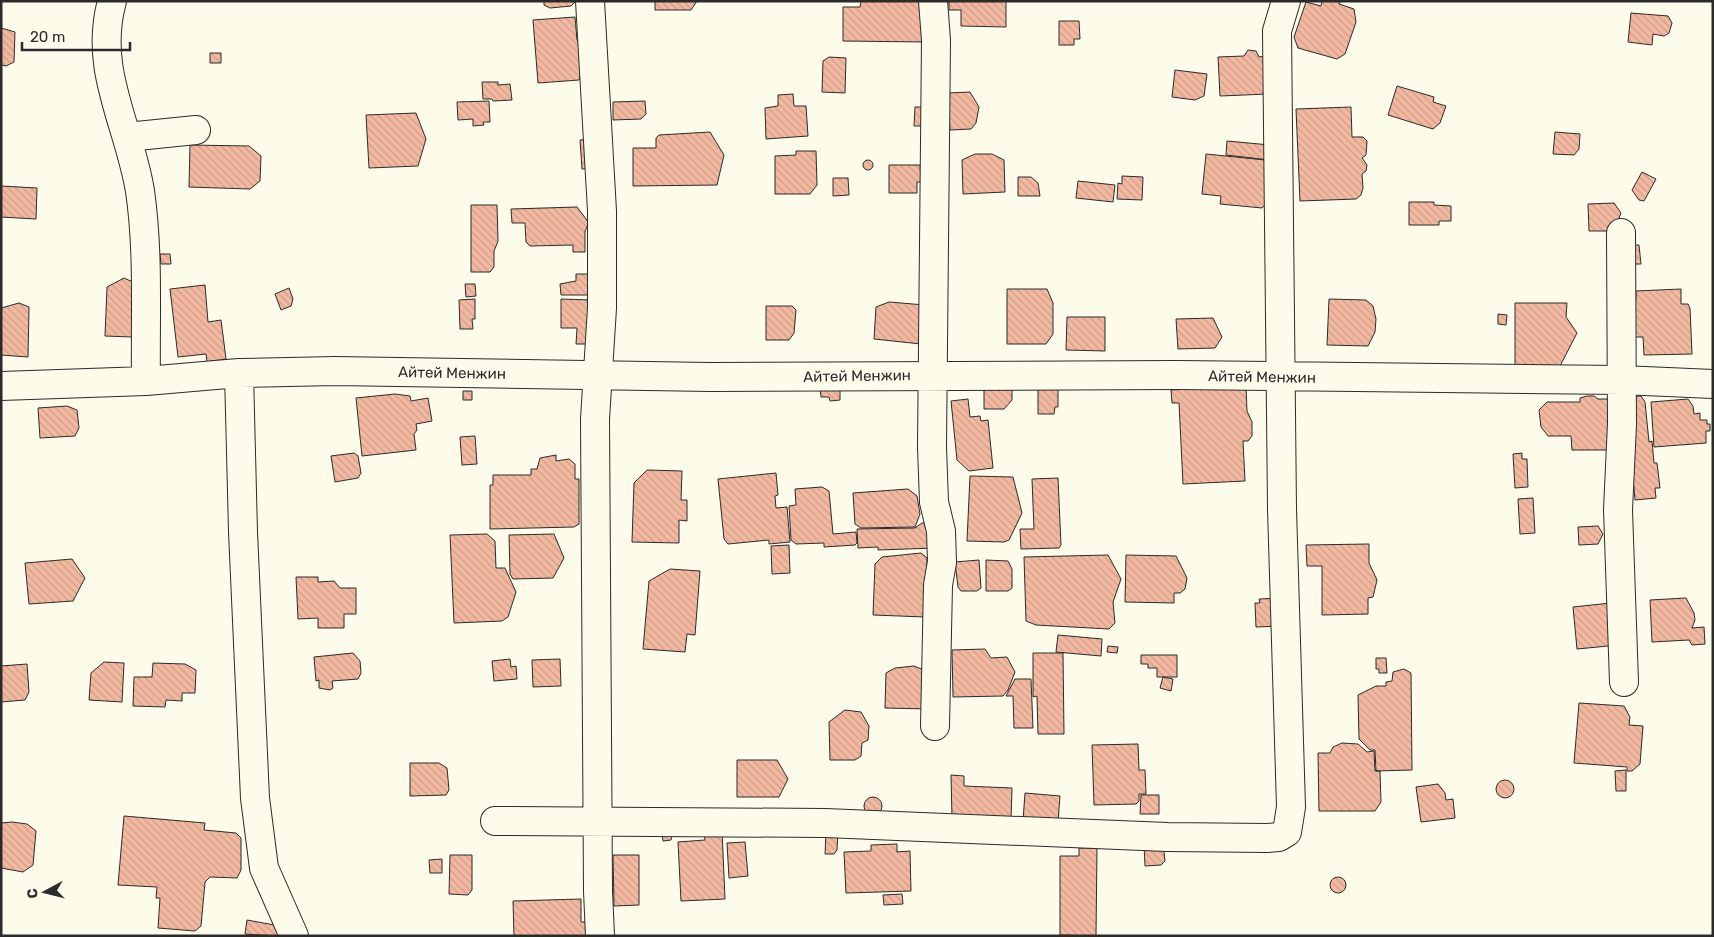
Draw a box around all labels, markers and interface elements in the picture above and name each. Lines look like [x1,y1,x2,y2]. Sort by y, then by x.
scale bar [22,20,130,52]
text: 20 m [30,28,65,46]
street label: Айтей Менжин [398,363,506,383]
street label: Айтей Менжин [803,366,911,386]
street label: Айтей Менжин [1208,367,1316,387]
north arrow [20,867,70,917]
text: С [24,887,42,899]

